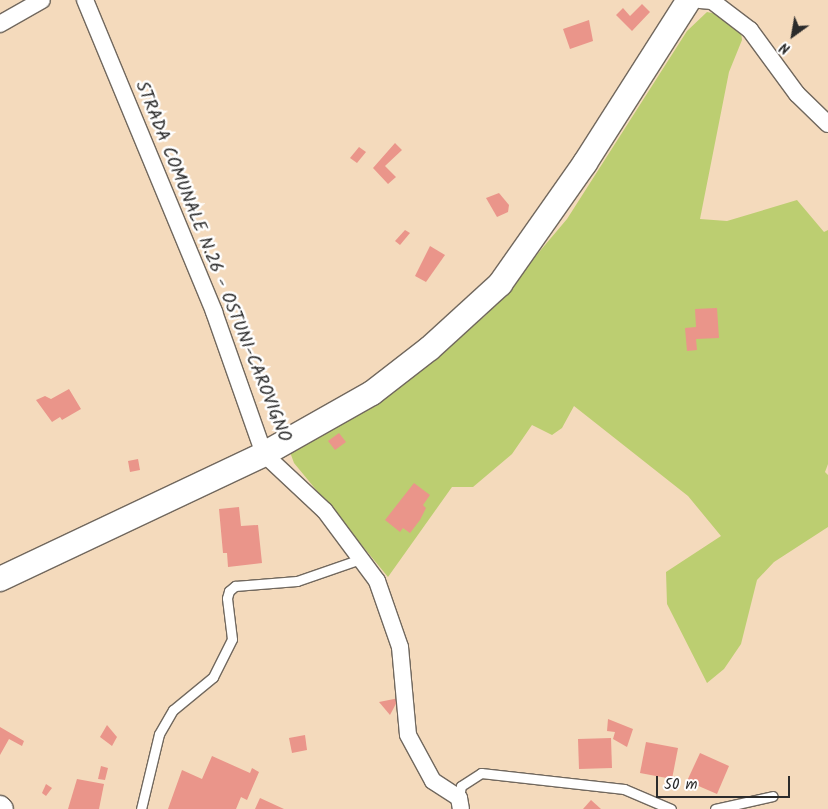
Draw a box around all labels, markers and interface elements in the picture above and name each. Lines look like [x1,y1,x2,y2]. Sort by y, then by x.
north arrow [768,10,818,60]
text: N [775,36,795,59]
street label: STRADA COMUNALE N.26 - OSTUNI-CAROVIGNO [129,78,295,446]
scale bar [658,766,792,798]
text: 50 m [664,773,698,797]

